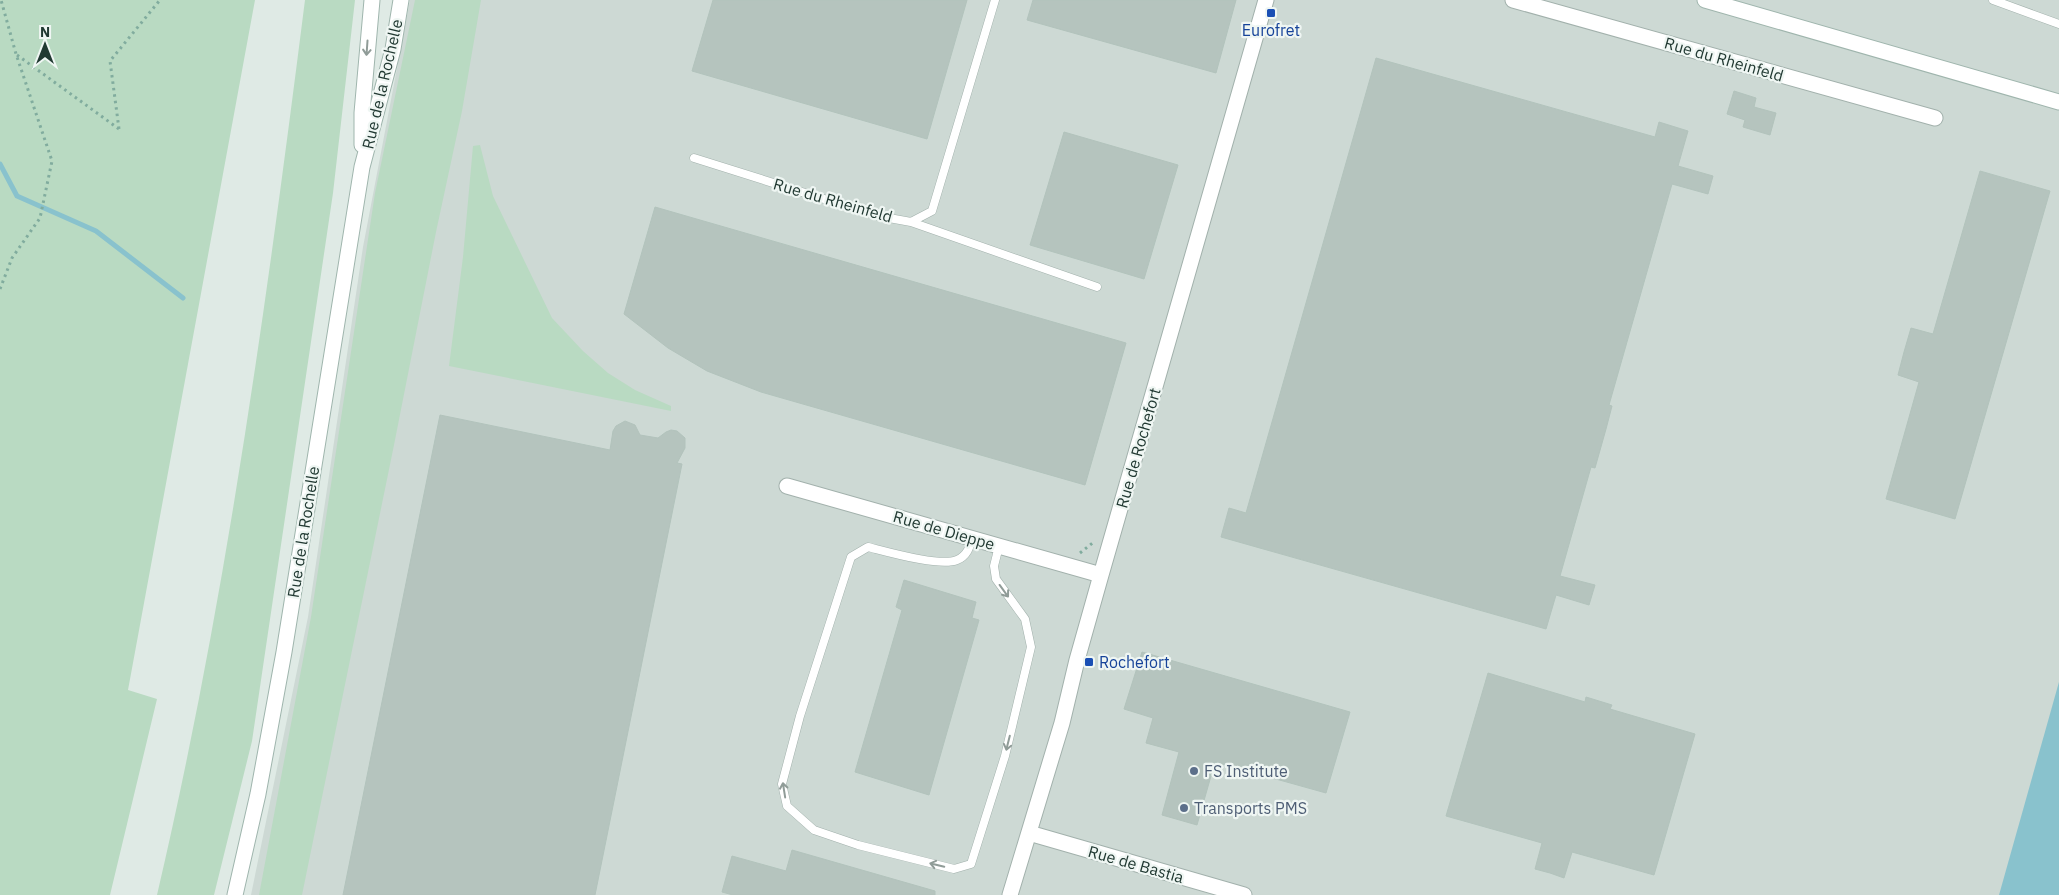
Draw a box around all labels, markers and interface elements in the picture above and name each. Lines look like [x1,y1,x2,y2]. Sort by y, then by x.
marker: Eurofret [1265,7,1277,19]
street label: Rue de la Rochelle [357,17,407,151]
north arrow [20,20,70,70]
place label: Eurofret [1242,20,1300,40]
text: N [40,23,50,41]
street label: Rue du Rheinfeld [1662,32,1786,86]
one-way arrow [362,40,371,56]
street label: Rue du Rheinfeld [771,173,895,227]
street label: Rue de Rochefort [1111,386,1165,510]
street label: Rue de la Rochelle [283,465,323,599]
street label: Rue de Dieppe [891,506,997,554]
one-way arrow [999,584,1009,598]
place label: Rochefort [1099,652,1170,672]
marker: Rochefort [1083,656,1095,668]
one-way arrow [1003,735,1012,751]
place label: FS Institute [1204,761,1288,781]
marker: FS Institute [1188,765,1200,777]
one-way arrow [779,783,789,799]
place label: Transports PMS [1194,798,1307,818]
marker: Transports PMS [1178,802,1190,814]
street label: Rue de Bastia [1086,841,1187,887]
one-way arrow [929,860,945,869]

